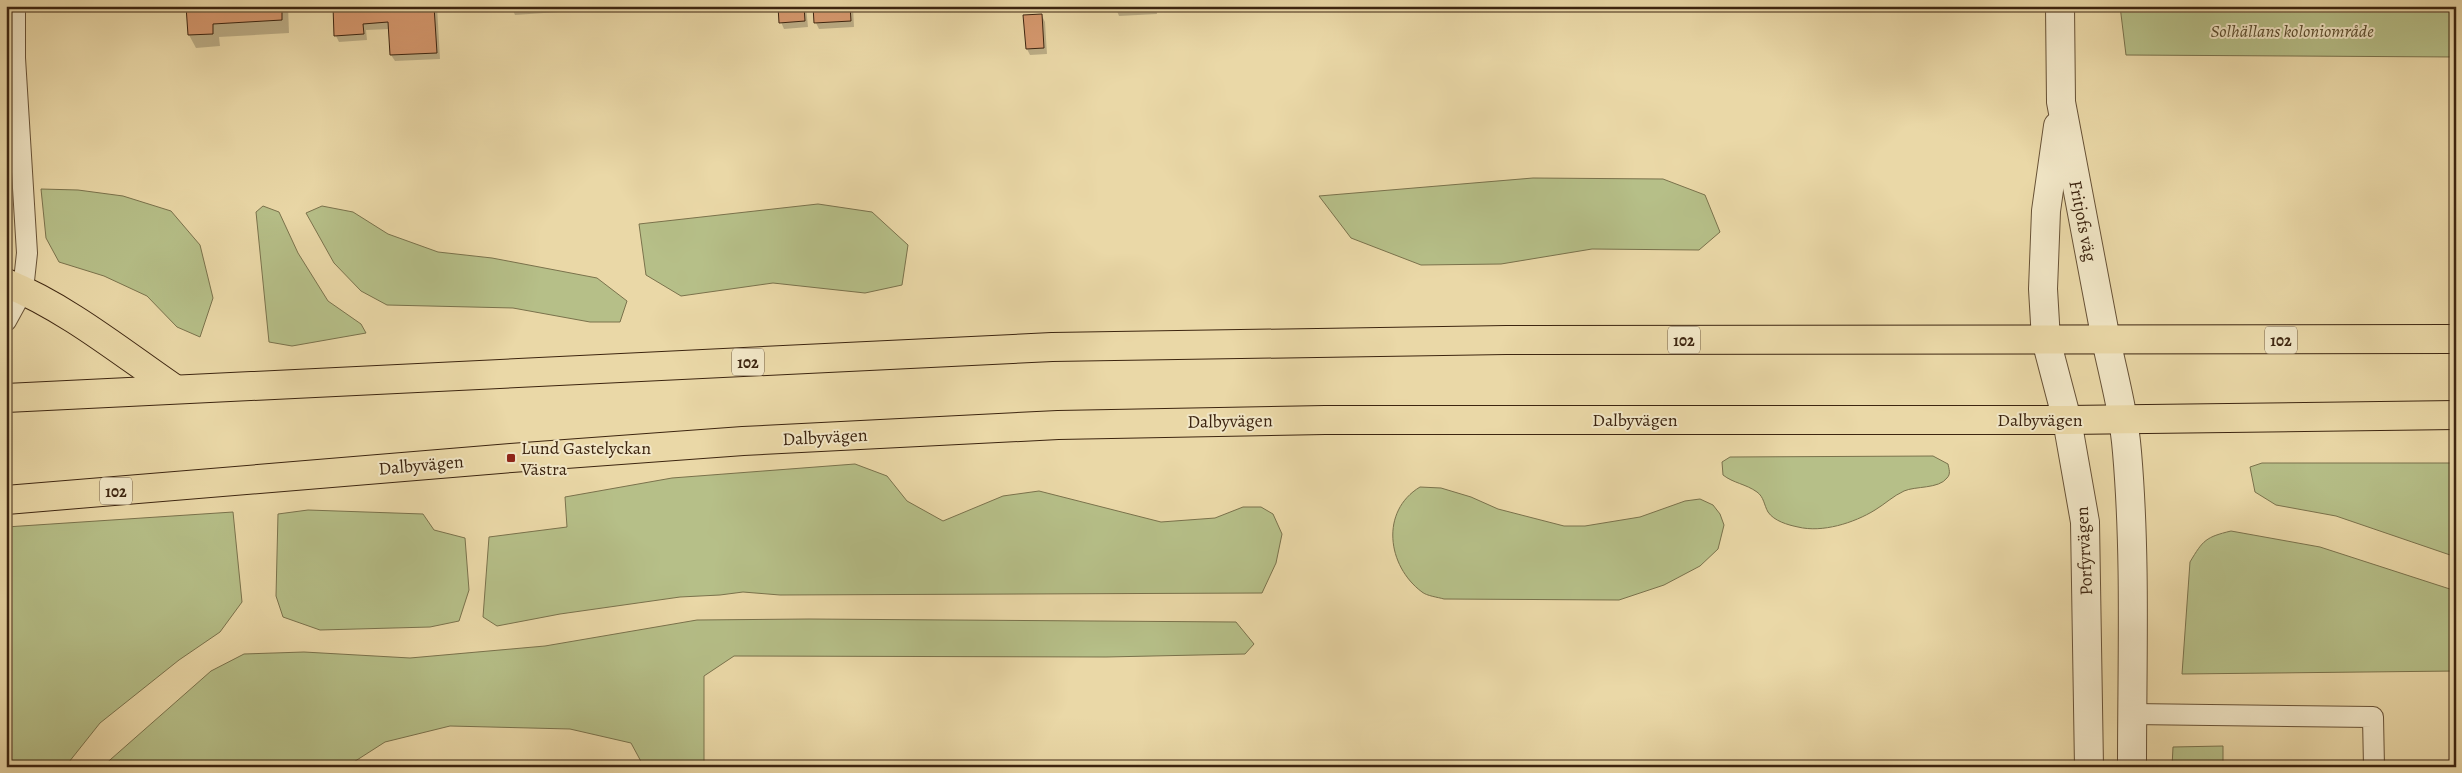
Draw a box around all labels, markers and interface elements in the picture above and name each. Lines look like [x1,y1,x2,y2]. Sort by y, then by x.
park label: Solhällans koloniområde [2210,19,2374,43]
street label: Fritjofs väg [2063,178,2103,264]
road number: 102 [1668,326,1700,354]
road number: 102 [2265,326,2297,354]
road number: 102 [732,348,764,376]
street label: Dalbyvägen [1187,408,1273,434]
street label: Dalbyvägen [1592,408,1678,432]
street label: Dalbyvägen [1997,408,2083,432]
street label: Dalbyvägen [782,423,868,451]
place label: Lund Gastelyckan Västra [520,436,651,481]
street label: Dalbyvägen [377,449,465,481]
marker: Lund Gastelyckan Västra [505,452,517,464]
road number: 102 [100,478,132,504]
street label: Porfyrvägen [2070,506,2098,596]

